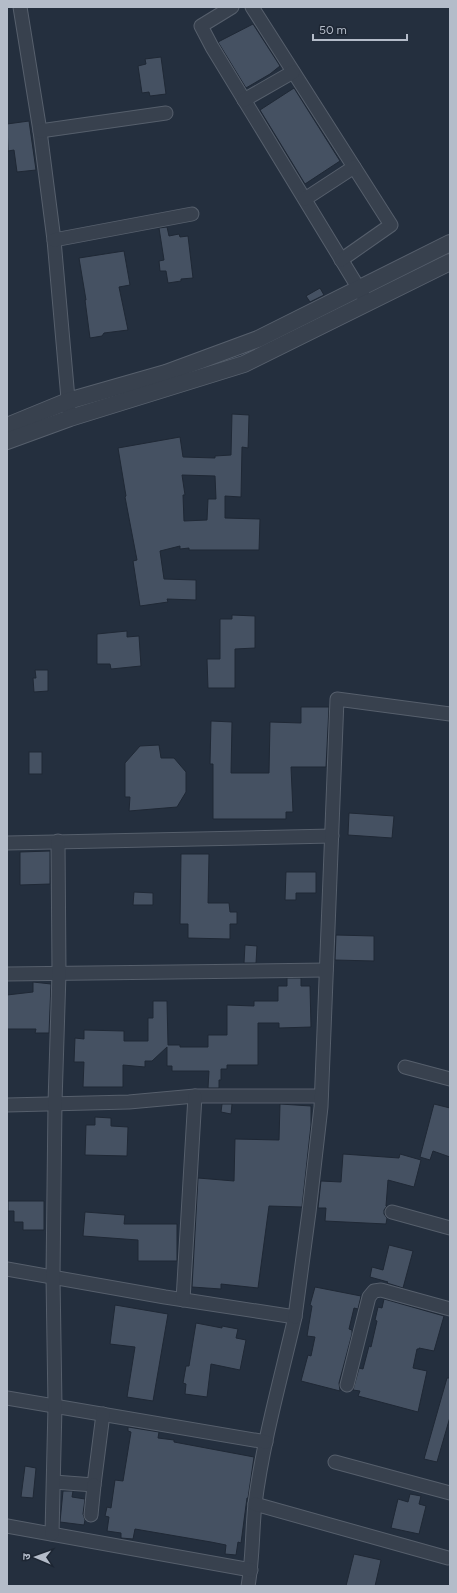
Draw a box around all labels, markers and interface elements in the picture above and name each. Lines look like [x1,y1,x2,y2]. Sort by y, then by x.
scale bar [313,16,407,42]
text: 50 m [319,23,347,37]
north arrow [16,1537,56,1577]
text: उ [20,1553,33,1560]

